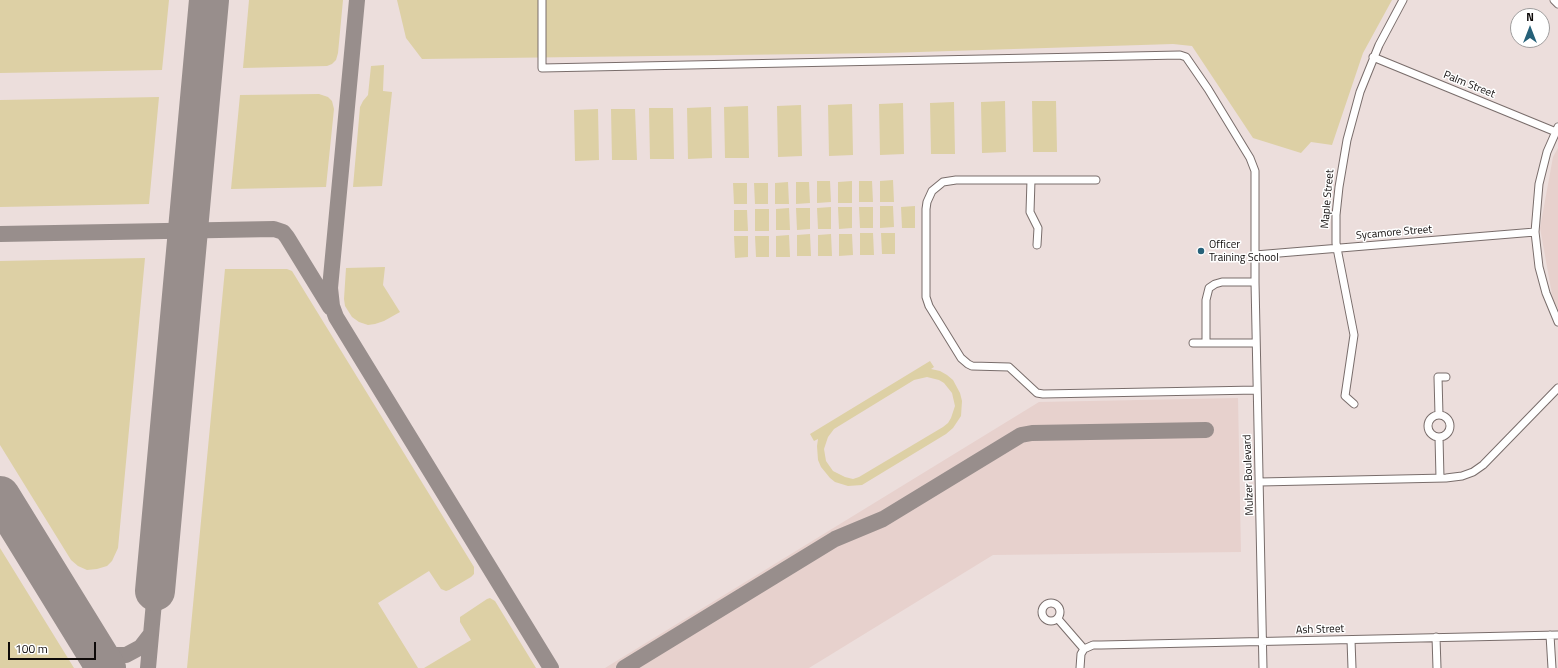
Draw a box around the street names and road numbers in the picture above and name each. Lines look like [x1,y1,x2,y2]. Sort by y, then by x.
street label: Palm Street [1441,69,1497,101]
street label: Maple Street [1319,169,1337,229]
street label: Sycamore Street [1355,223,1433,243]
street label: Mulzer Boulevard [1241,434,1257,516]
street label: Ash Street [1296,623,1344,637]

